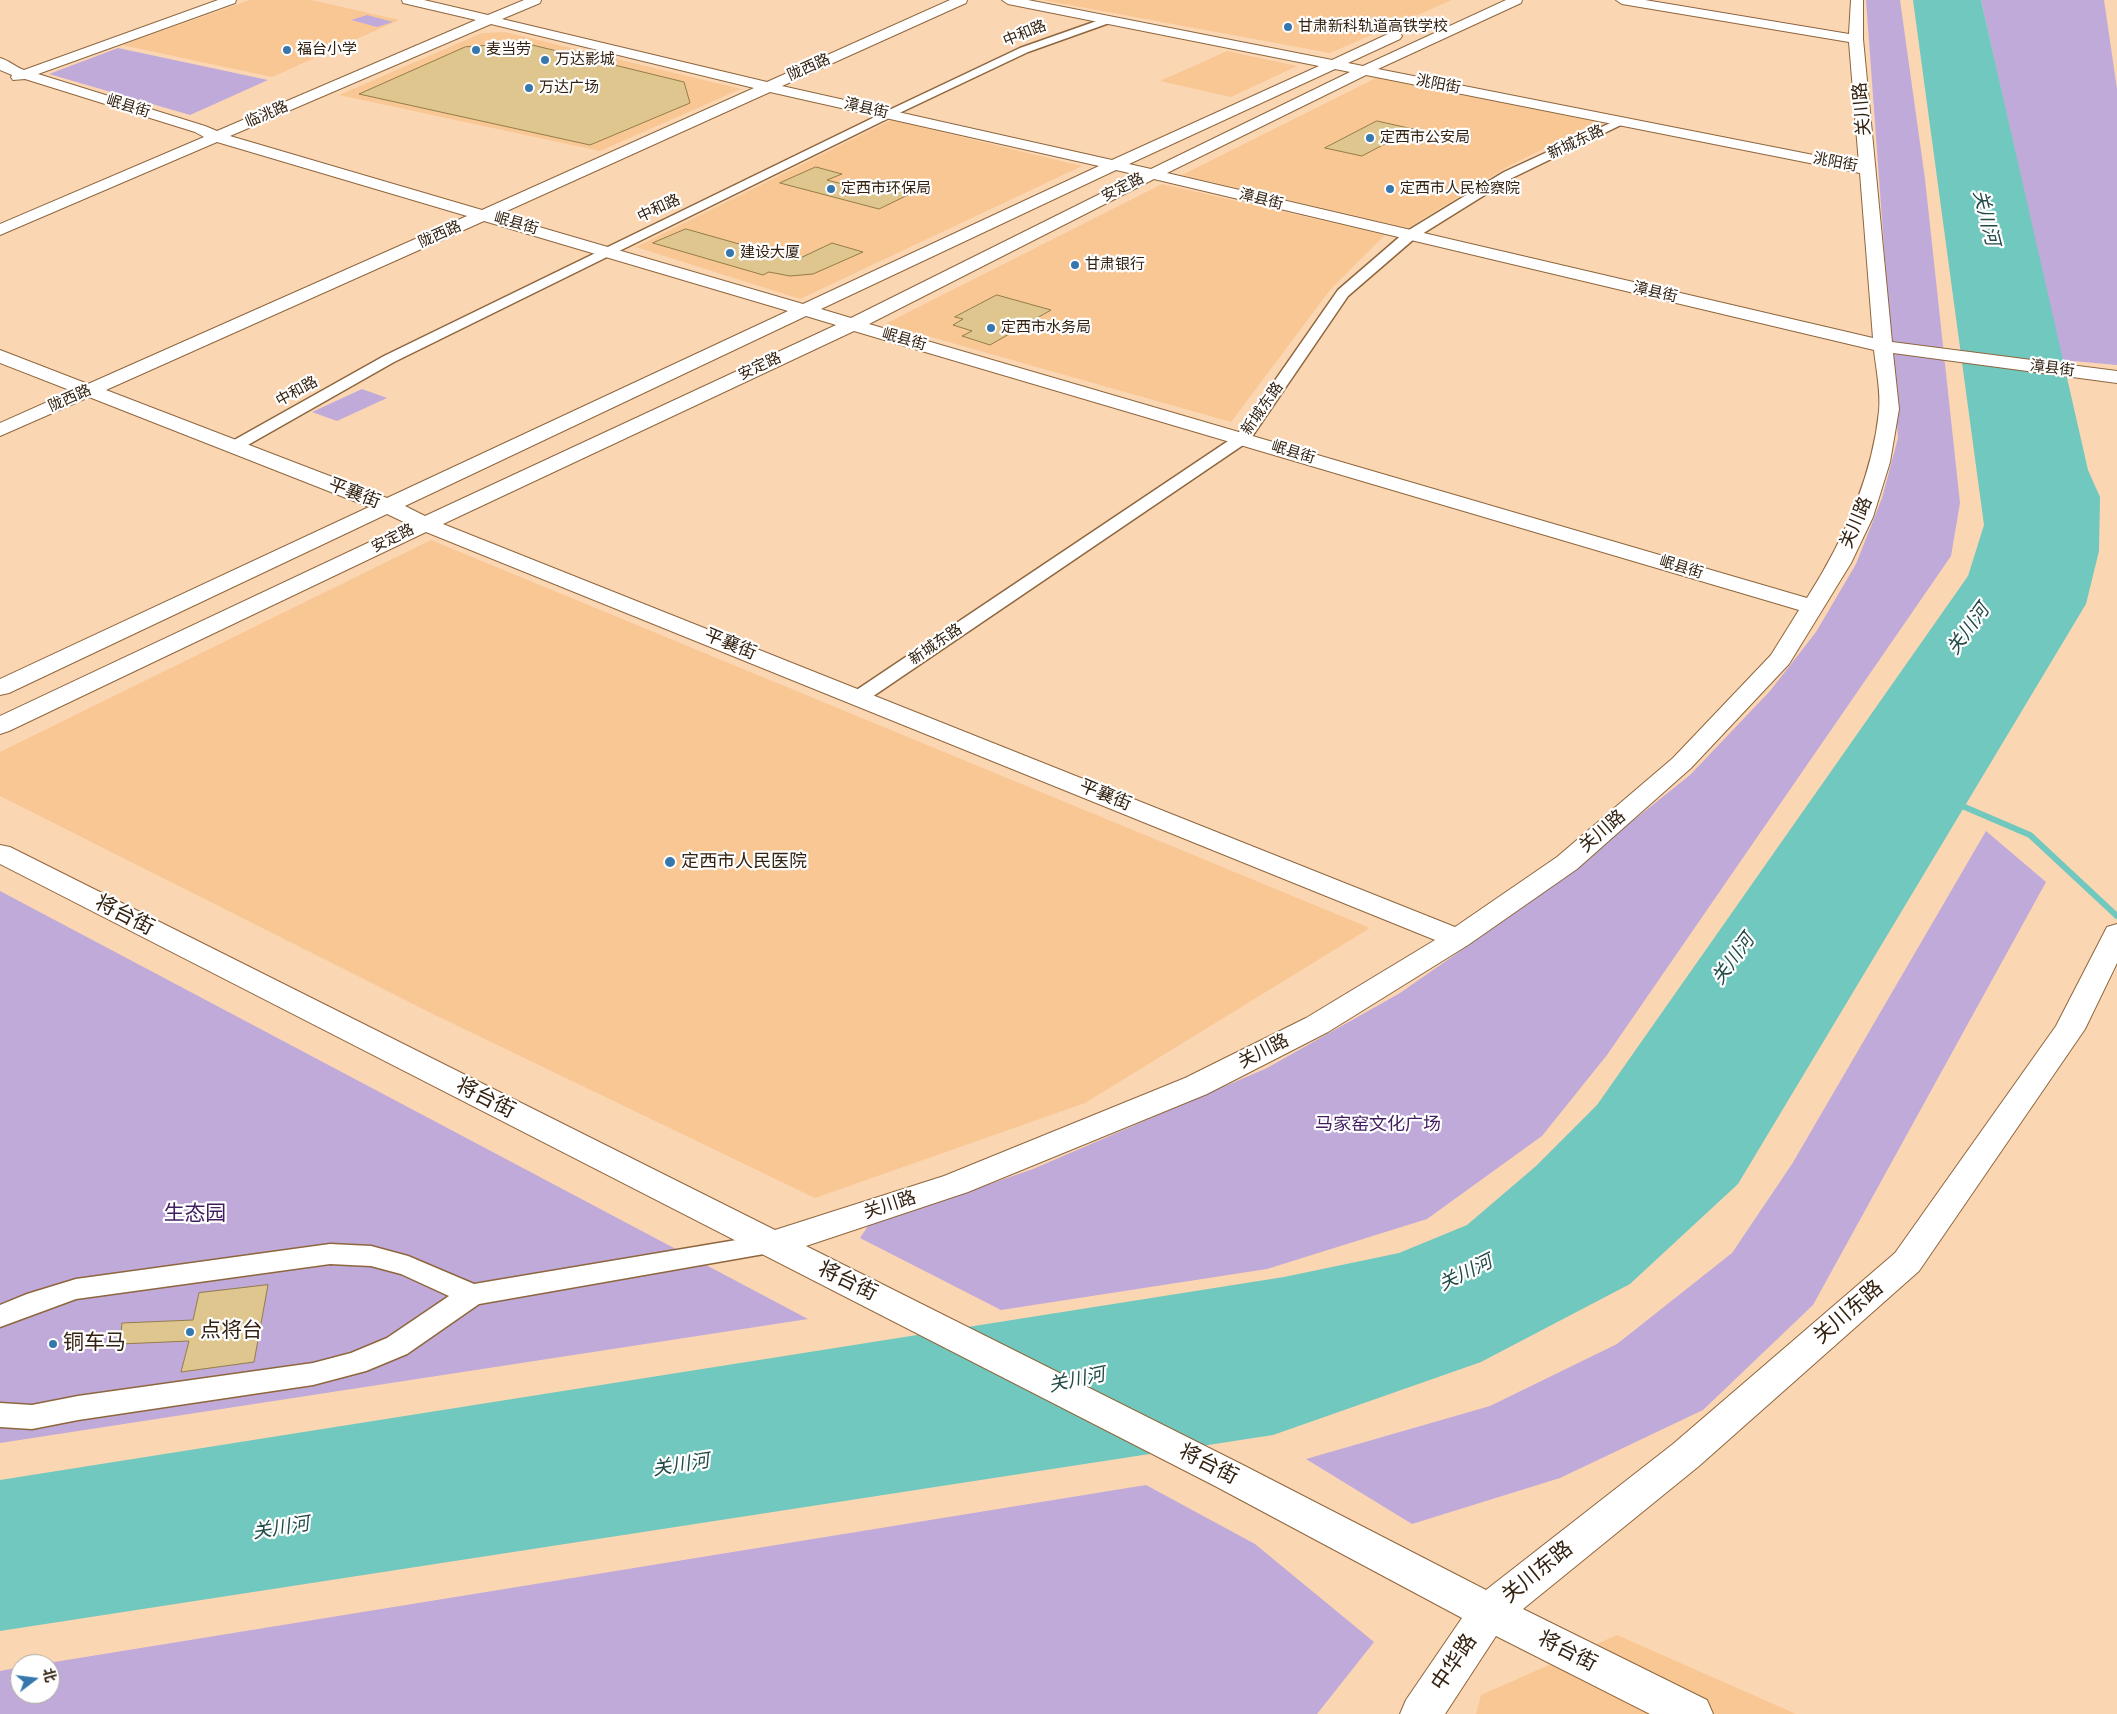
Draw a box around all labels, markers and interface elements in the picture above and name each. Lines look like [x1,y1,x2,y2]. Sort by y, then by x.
street label: 中和路 [1001,17,1049,51]
place label: 甘肃新科轨道高铁学校 [1298,18,1448,36]
marker: 甘肃新科轨道高铁学校 [1282,21,1294,33]
place label: 福台小学 [297,41,357,59]
place label: 麦当劳 [486,41,531,59]
marker: 福台小学 [281,44,293,56]
marker: 麦当劳 [470,44,482,56]
place label: 万达影城 [555,51,615,69]
street label: 陇西路 [785,51,833,85]
marker: 万达影城 [539,54,551,66]
street label: 洮阳街 [1414,72,1462,98]
place label: 万达广场 [539,79,599,97]
street label: 关川路 [1850,81,1876,137]
marker: 万达广场 [523,82,535,94]
street label: 岷县街 [104,92,152,122]
street label: 漳县街 [842,95,890,123]
street label: 临洮路 [243,98,291,132]
street label: 新城东路 [1545,122,1607,164]
place label: 定西市公安局 [1380,129,1470,147]
marker: 定西市公安局 [1364,132,1376,144]
street label: 洮阳街 [1811,150,1859,176]
street label: 安定路 [1099,170,1147,206]
place label: 定西市环保局 [841,180,931,198]
place label: 定西市人民检察院 [1400,180,1520,198]
marker: 定西市环保局 [825,183,837,195]
marker: 定西市人民检察院 [1384,183,1396,195]
street label: 漳县街 [1237,186,1285,214]
water label: 关川河 [1967,188,2003,248]
street label: 中和路 [635,191,683,227]
street label: 岷县街 [492,209,540,239]
street label: 陇西路 [416,218,464,252]
place label: 建设大厦 [740,244,800,262]
marker: 建设大厦 [724,247,736,259]
place label: 甘肃银行 [1085,256,1145,274]
marker: 甘肃银行 [1069,259,1081,271]
street label: 漳县街 [1631,279,1679,307]
place label: 定西市水务局 [1001,319,1091,337]
marker: 定西市水务局 [985,322,997,334]
street label: 岷县街 [880,325,928,355]
street label: 安定路 [736,349,784,385]
street label: 漳县街 [2029,357,2075,381]
street label: 中和路 [273,373,321,411]
street label: 新城东路 [1238,379,1288,439]
street label: 陇西路 [46,382,94,416]
street label: 岷县街 [1269,438,1317,468]
street label: 平襄街 [325,474,383,514]
street label: 关川路 [1837,494,1877,552]
street label: 安定路 [369,521,417,557]
street label: 岷县街 [1657,553,1705,583]
water label: 关川河 [1943,600,1995,660]
street label: 新城东路 [906,621,966,669]
street label: 平襄街 [701,625,759,665]
street label: 平襄街 [1076,776,1134,816]
street label: 关川路 [1576,806,1630,858]
place label: 定西市人民医院 [681,851,807,873]
marker: 定西市人民医院 [663,855,677,869]
street label: 将台街 [90,890,158,942]
water label: 关川河 [1708,930,1760,990]
street label: 关川路 [1235,1030,1293,1074]
street label: 将台街 [451,1073,519,1125]
park label: 马家窑文化广场 [1315,1114,1441,1136]
street label: 关川路 [861,1187,919,1225]
park label: 生态园 [164,1202,226,1228]
water label: 关川河 [1435,1251,1497,1297]
street label: 将台街 [813,1257,881,1307]
street label: 关川东路 [1809,1276,1889,1350]
place label: 点将台 [200,1319,263,1345]
marker: 点将台 [184,1326,196,1338]
place label: 铜车马 [63,1331,126,1357]
marker: 铜车马 [47,1338,59,1350]
water label: 关川河 [1047,1364,1107,1398]
street label: 将台街 [1174,1439,1242,1491]
water label: 关川河 [651,1450,711,1482]
water label: 关川河 [251,1513,311,1545]
street label: 关川东路 [1497,1537,1579,1609]
street label: 将台街 [1533,1626,1601,1678]
street label: 中华路 [1427,1630,1483,1696]
north arrow [10,1654,60,1704]
text: 北 [39,1666,59,1684]

